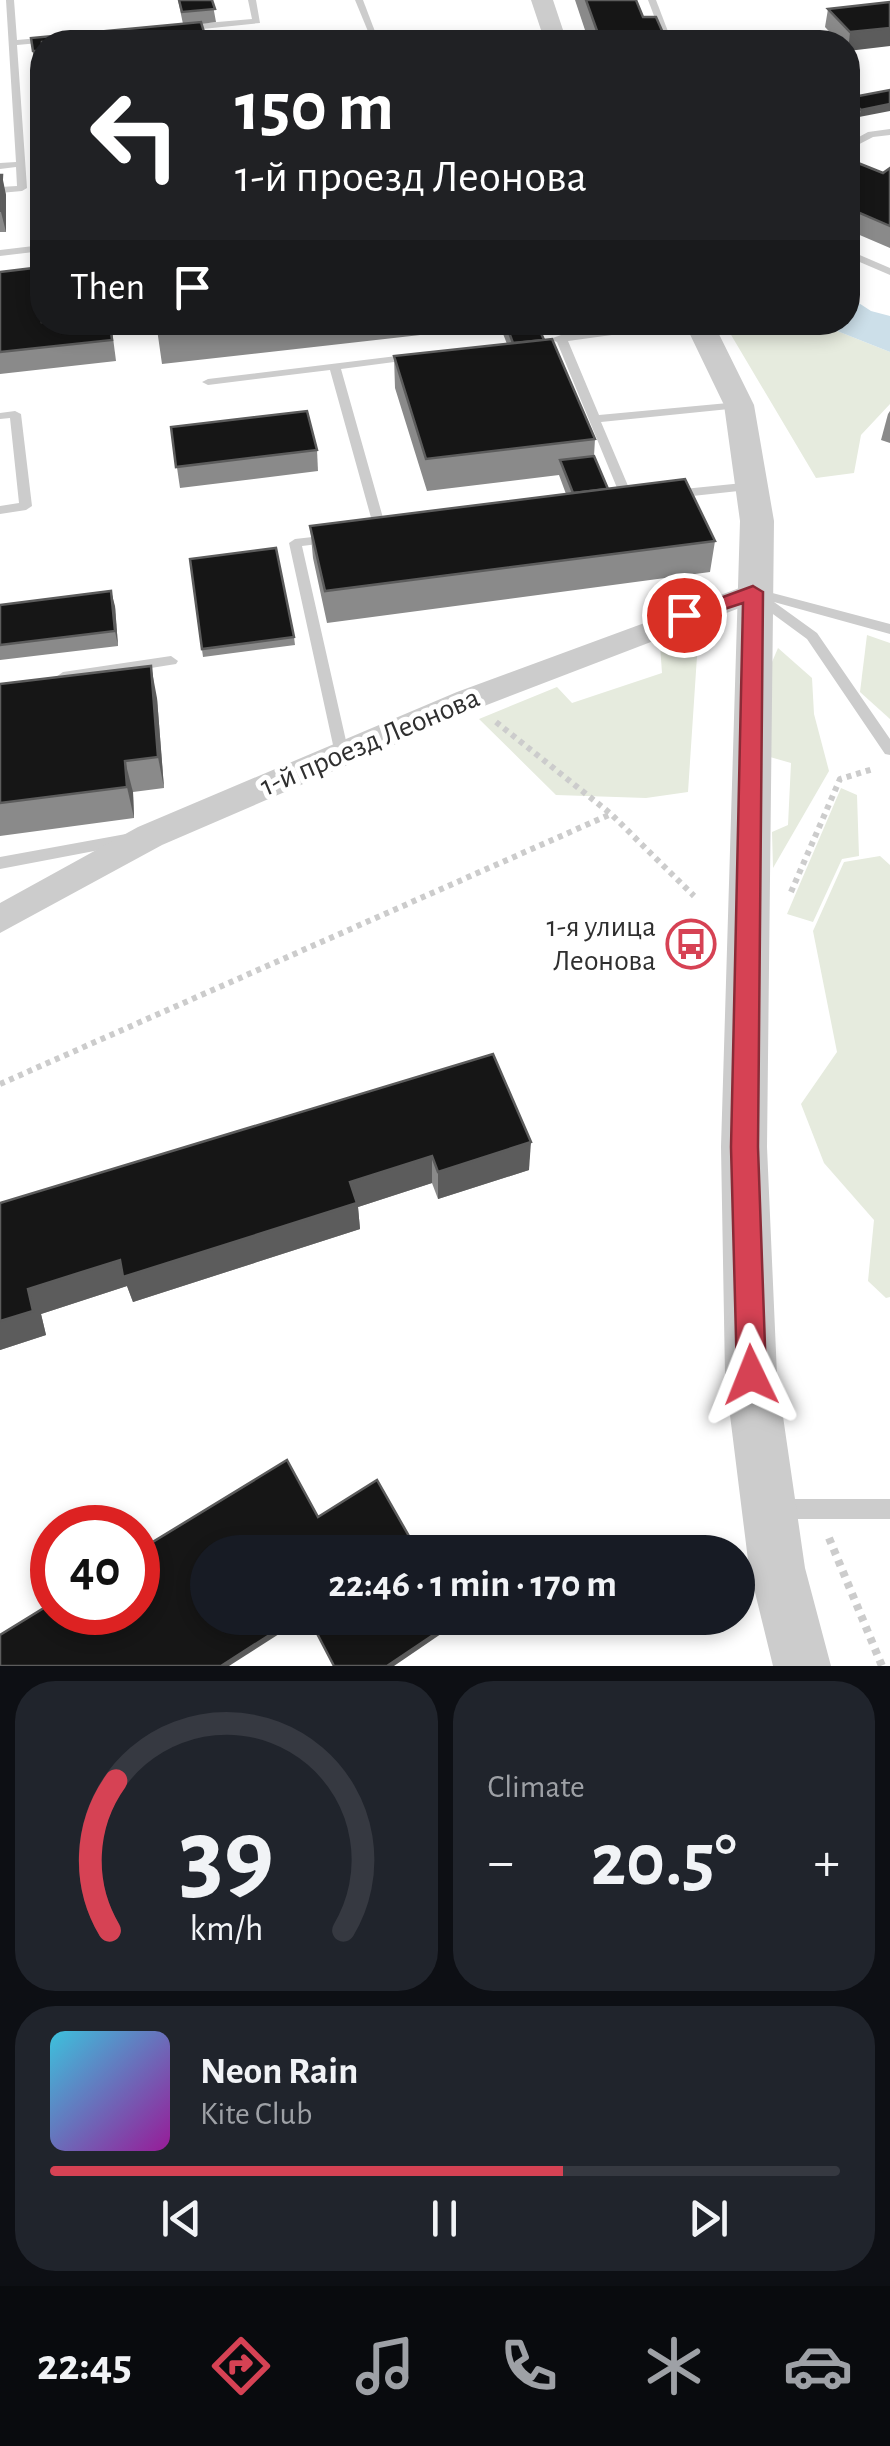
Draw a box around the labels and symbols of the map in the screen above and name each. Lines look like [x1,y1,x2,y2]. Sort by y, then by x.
pin [642,573,727,658]
street label: 1-й проезд Леонова [256,682,484,802]
place label: 1-я улица Леонова [546,912,656,976]
bus stop icon: 1-я улица Леонова [665,918,717,970]
position arrow [699,1323,803,1427]
speed limit sign: 40 [30,1505,160,1635]

